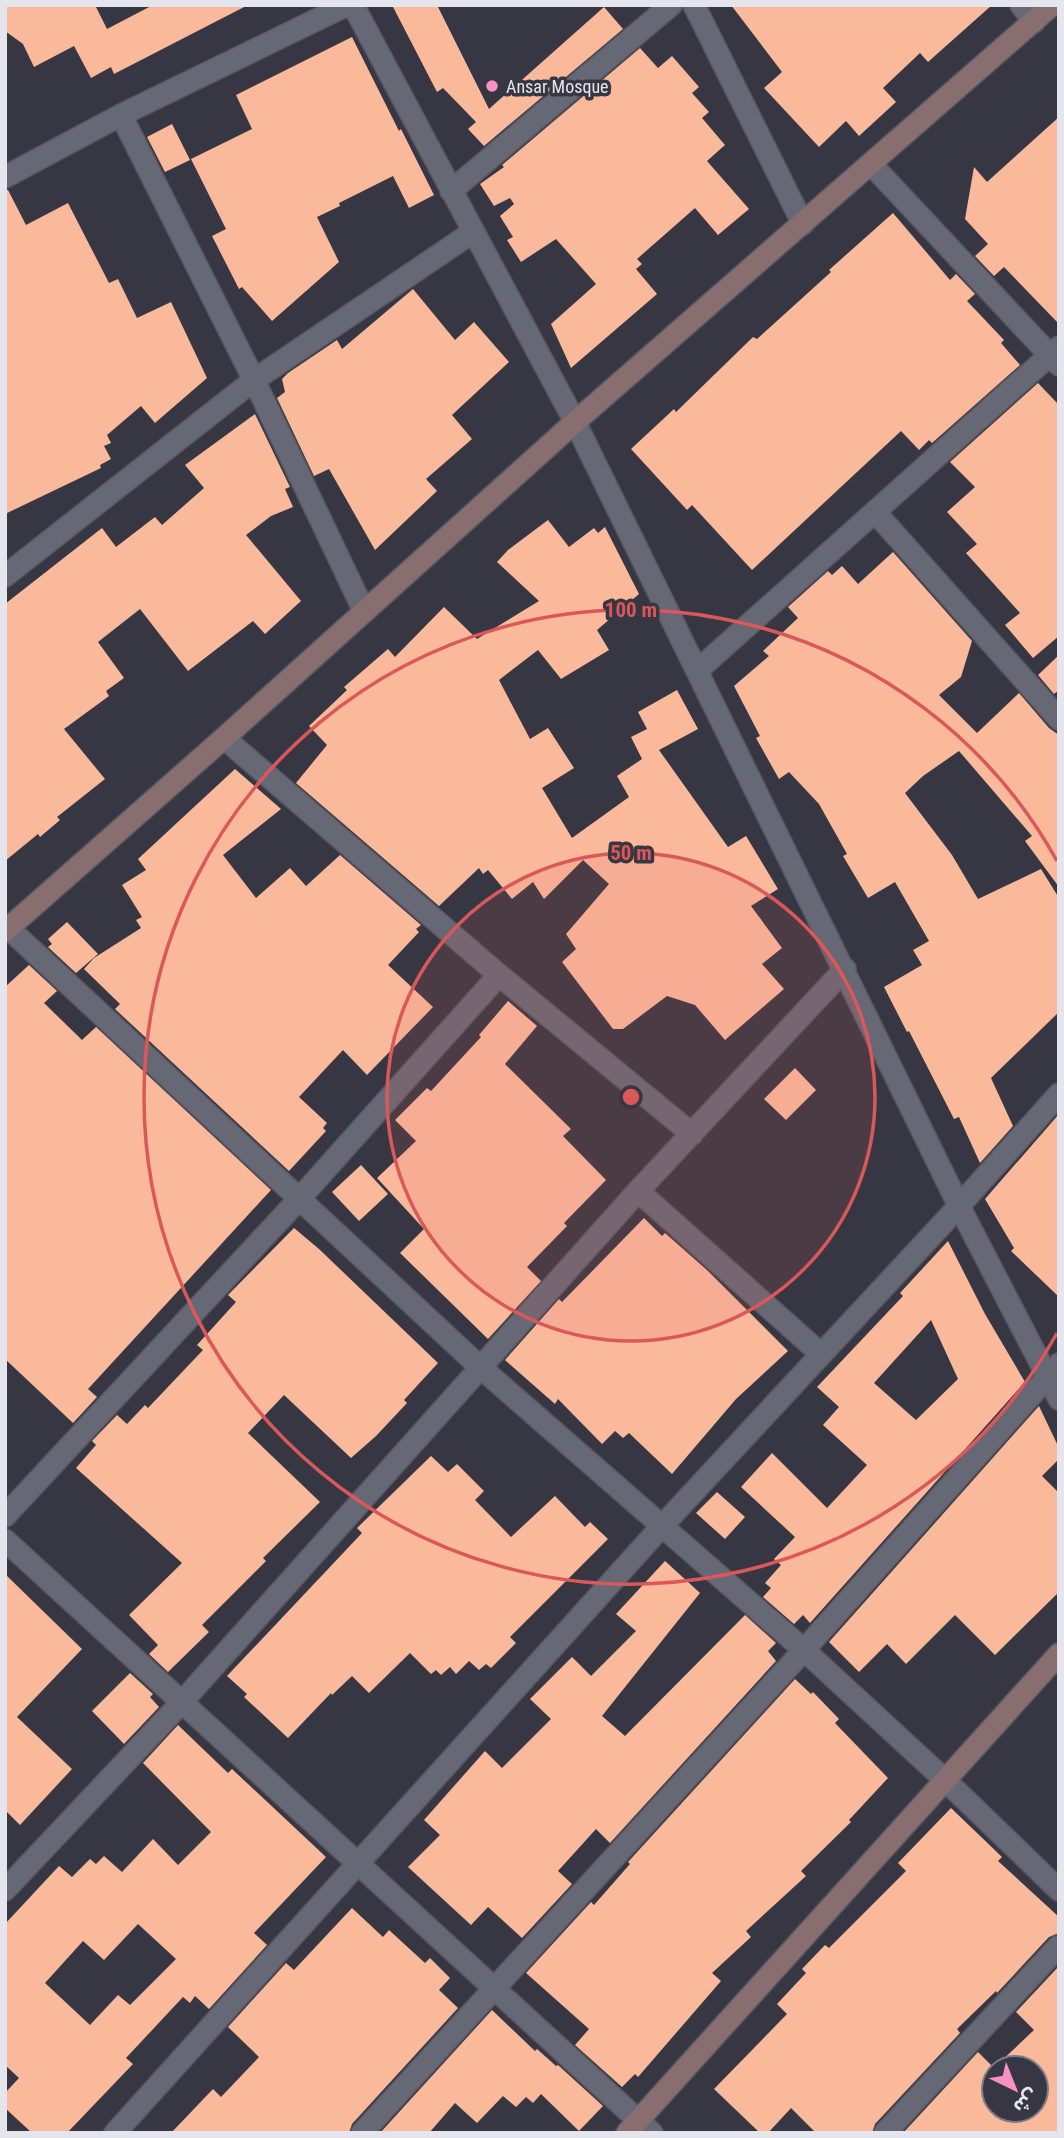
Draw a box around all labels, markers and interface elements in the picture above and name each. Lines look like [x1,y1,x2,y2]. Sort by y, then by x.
place label: Ansar Mosque [506,76,609,97]
marker: Ansar Mosque [484,78,500,94]
text: 100 m [605,598,657,622]
text: 50 m [610,841,652,865]
centre of rings [619,1085,643,1109]
north arrow [980,2054,1050,2124]
text: ش [1009,2084,1044,2118]

